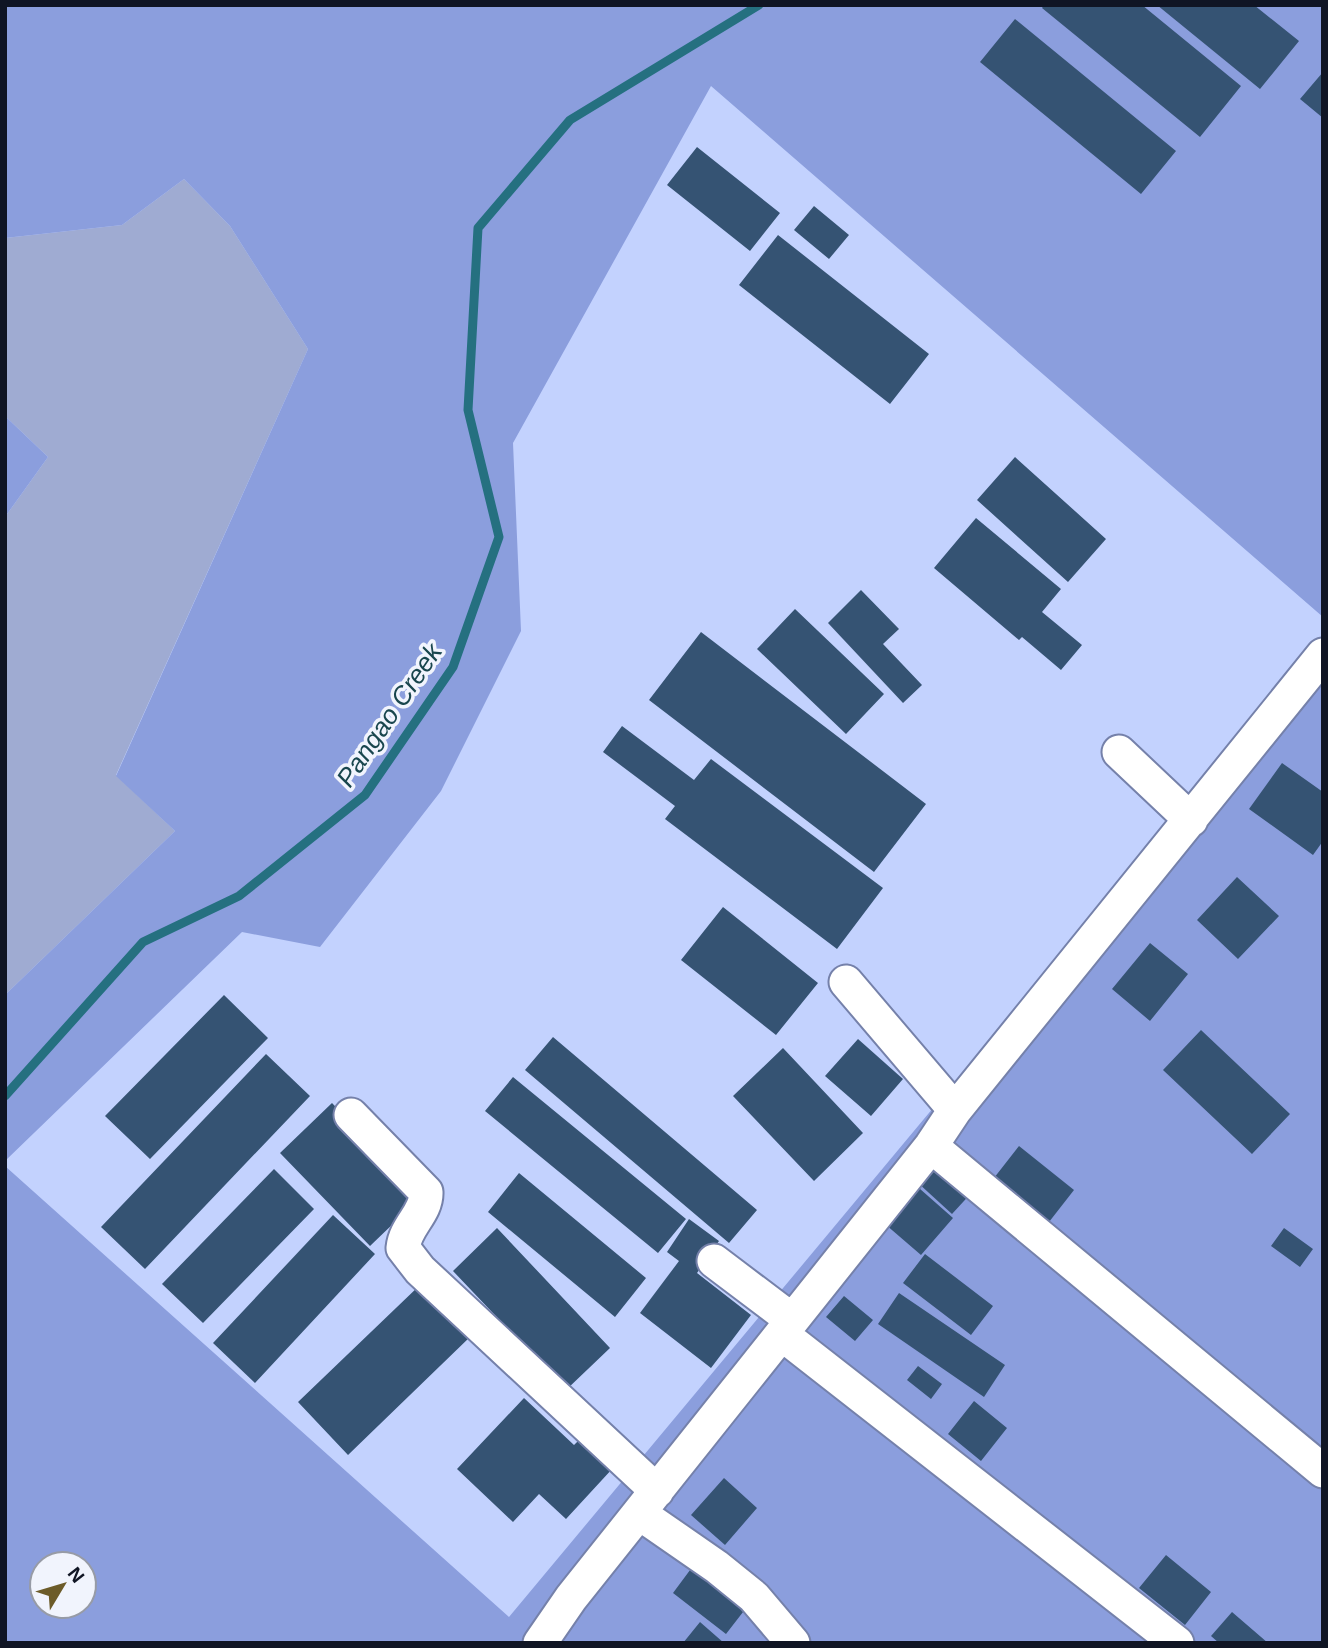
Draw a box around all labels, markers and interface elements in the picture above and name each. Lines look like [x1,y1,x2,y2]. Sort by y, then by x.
water label: Pangao Creek [330,636,449,792]
north arrow [28,1550,98,1620]
text: N [64,1563,89,1587]

